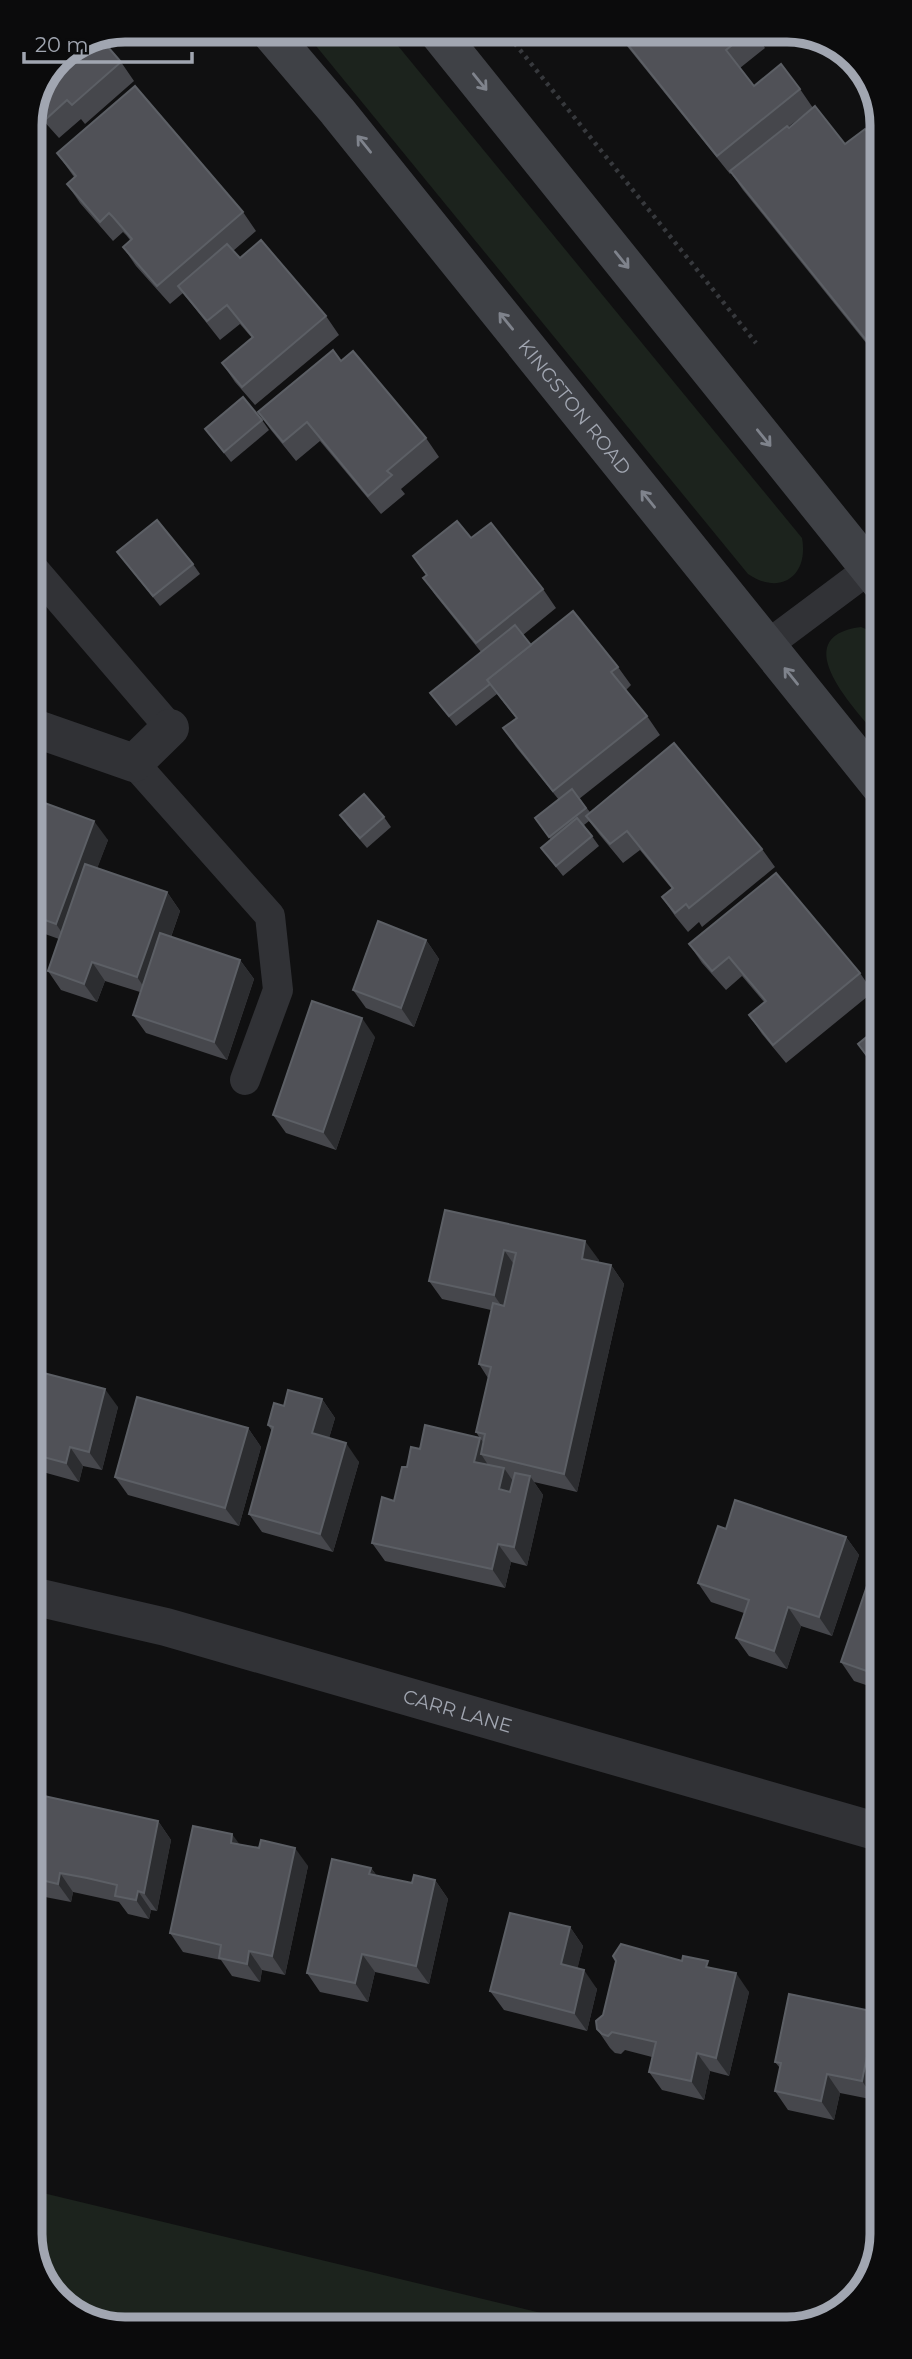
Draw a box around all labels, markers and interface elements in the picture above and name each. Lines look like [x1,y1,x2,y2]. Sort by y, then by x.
scale bar [24,21,192,65]
text: 20 m [35,32,89,57]
one-way arrow [472,73,487,91]
one-way arrow [356,135,371,153]
one-way arrow [614,250,629,269]
one-way arrow [498,313,514,331]
street label: KINGSTON ROAD [514,335,636,479]
one-way arrow [756,428,772,446]
one-way arrow [641,490,656,508]
one-way arrow [783,668,798,686]
street label: CARR LANE [401,1684,515,1737]

